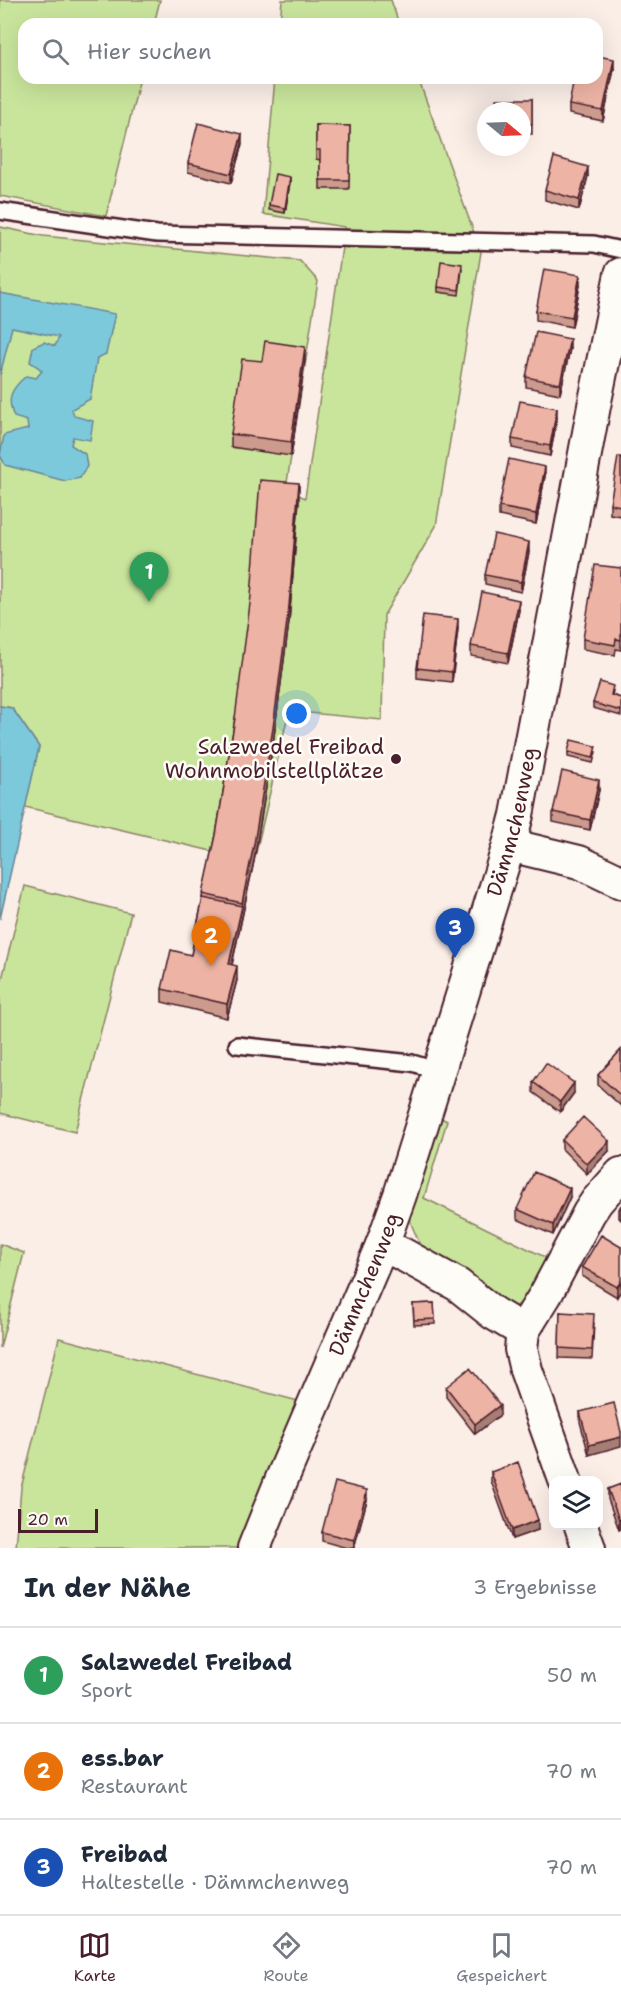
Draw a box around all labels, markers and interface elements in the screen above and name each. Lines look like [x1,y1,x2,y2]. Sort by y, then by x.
search box [18,18,603,84]
icon: search [39,35,72,68]
text: Hier suchen [87,37,212,66]
north arrow [477,102,531,156]
pin: 1 [130,552,168,602]
your location [282,699,311,728]
place label: Salzwedel Freibad Wohnmobilstellplätze [165,733,384,785]
street label: Dämmchenweg [480,745,543,900]
marker: Salzwedel Freibad Wohnmobilstellplätze [389,752,403,766]
pin: 3 [436,908,474,958]
pin: 2 [192,916,230,966]
street label: Dämmchenweg [322,1209,407,1360]
map controls [549,1476,603,1530]
button: layers [549,1476,603,1530]
scale bar [18,1506,98,1534]
text: 20 m [27,1509,68,1530]
text: In der Nähe [24,1570,191,1605]
text: 3 Ergebnisse [473,1574,597,1600]
text: Salzwedel Freibad [81,1648,292,1677]
text: 1 [39,1662,48,1688]
text: 50 m [547,1662,597,1688]
text: Sport [81,1677,132,1703]
text: ess.bar [81,1744,164,1773]
text: 2 [37,1758,51,1784]
text: 70 m [545,1758,597,1784]
text: Restaurant [81,1773,188,1799]
text: Freibad [81,1840,168,1869]
text: 3 [37,1854,51,1880]
text: 70 m [545,1854,597,1880]
text: Haltestelle · Dämmchenweg [81,1869,349,1895]
tab: Karte [74,1929,116,1986]
tab: Route [264,1929,309,1986]
tab: Gespeichert [456,1929,547,1986]

